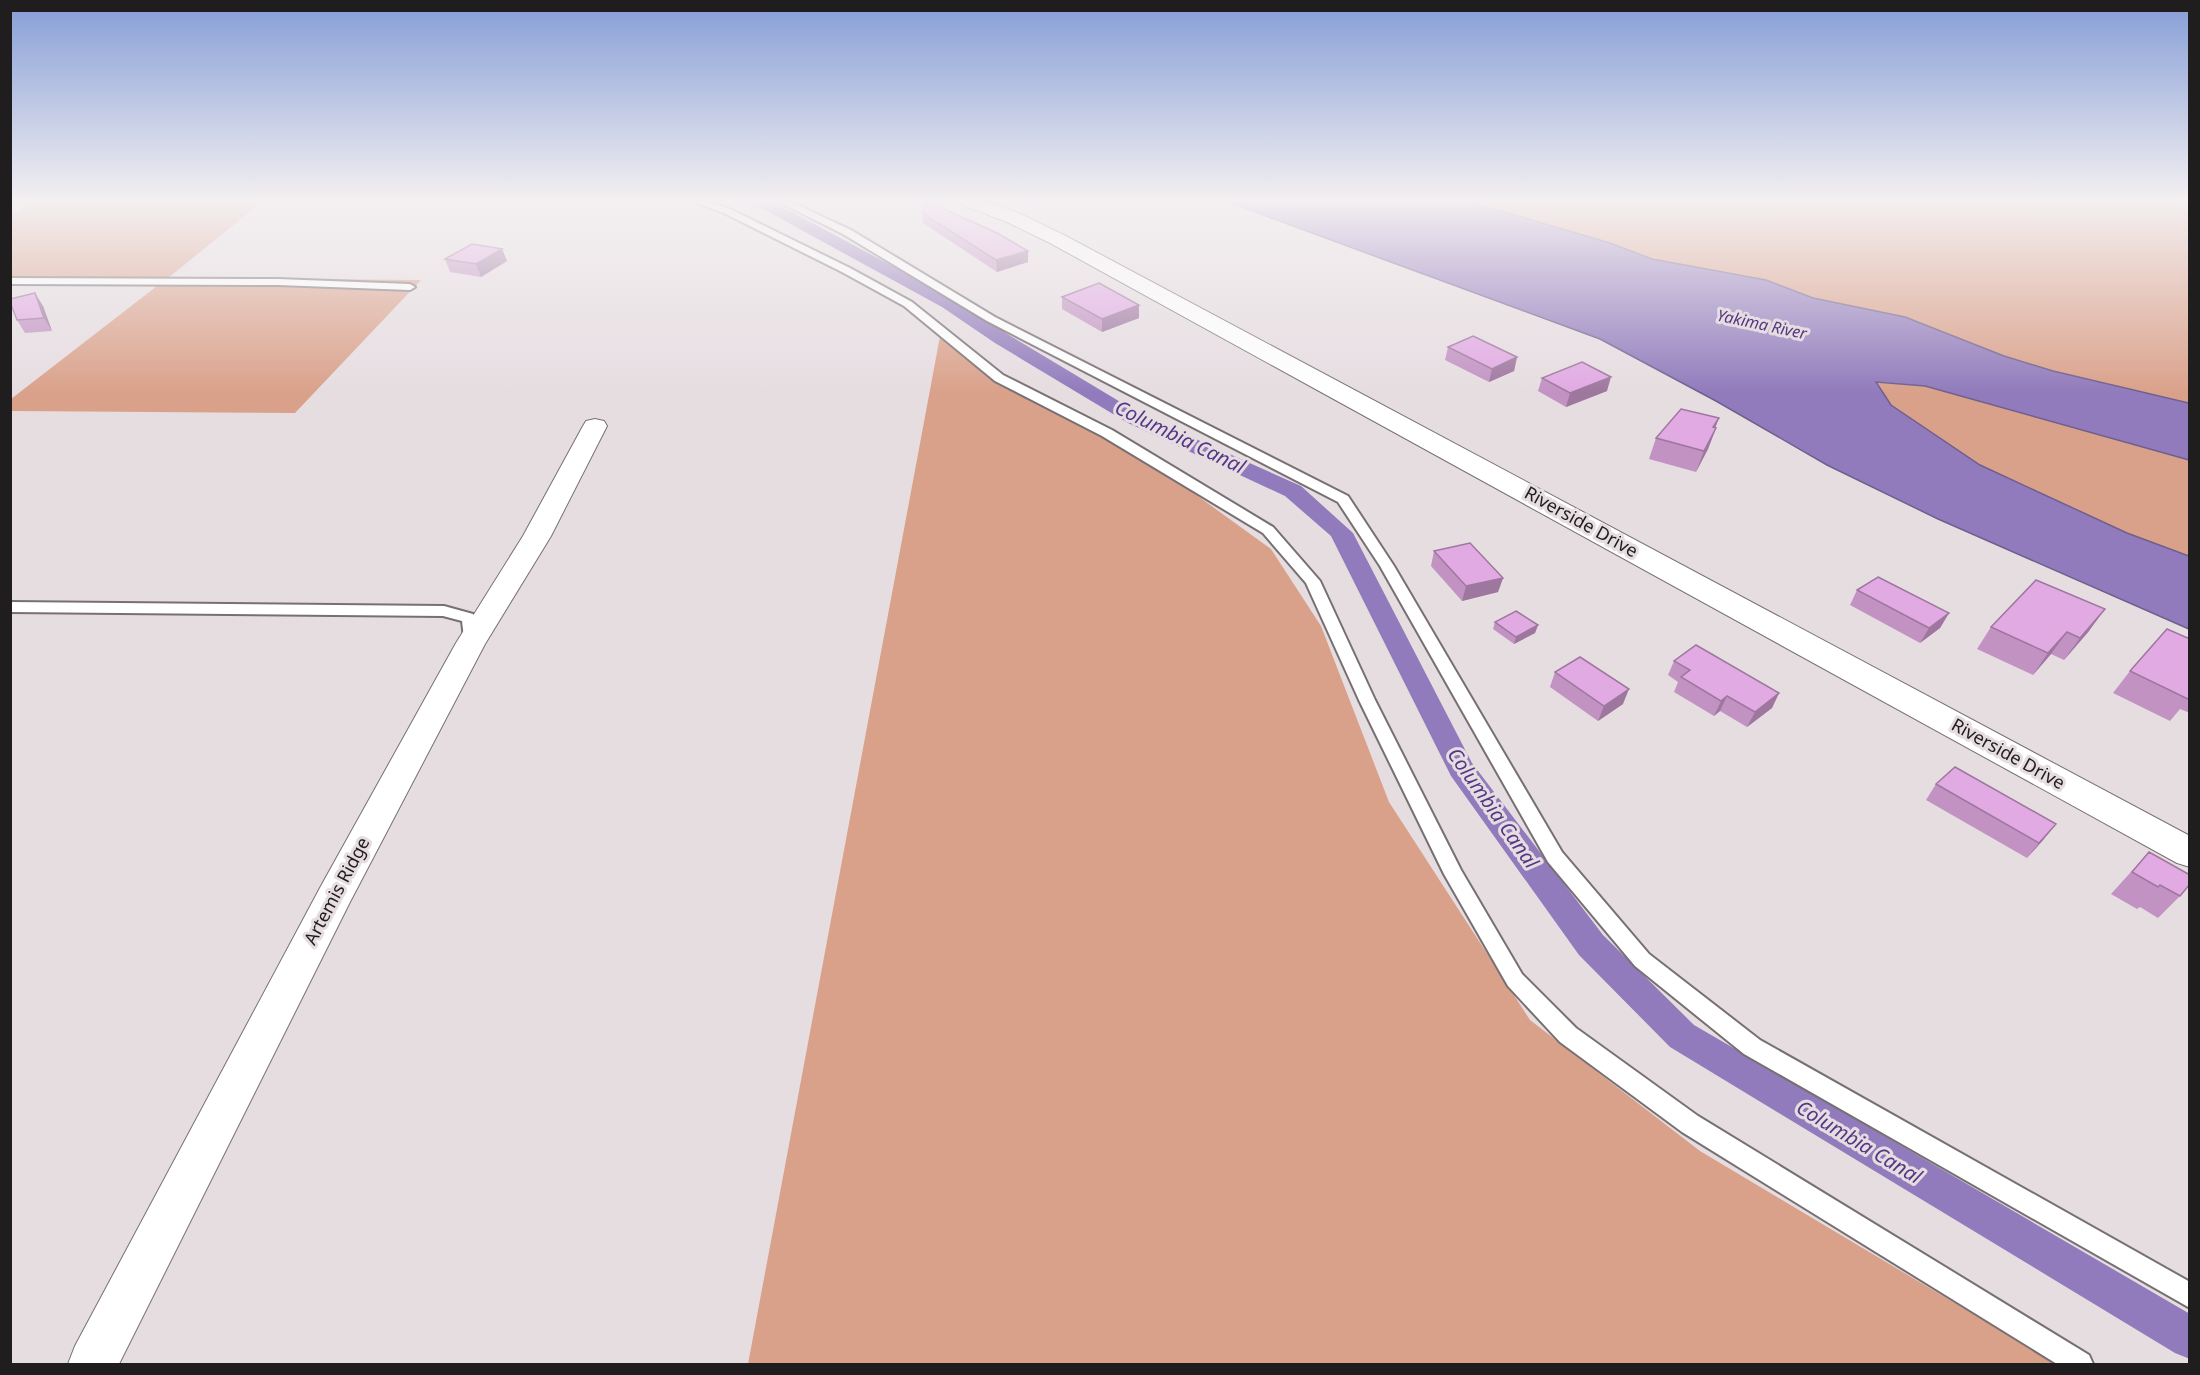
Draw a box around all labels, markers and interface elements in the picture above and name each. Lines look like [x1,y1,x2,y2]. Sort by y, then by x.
water label: Yakima River [1715,304,1809,344]
water label: Columbia Canal [1111,393,1251,480]
street label: Riverside Drive [1520,480,1643,562]
street label: Riverside Drive [1947,712,2070,794]
water label: Columbia Canal [1442,742,1546,874]
street label: Artemis Ridge [298,833,375,948]
water label: Columbia Canal [1792,1093,1928,1190]

